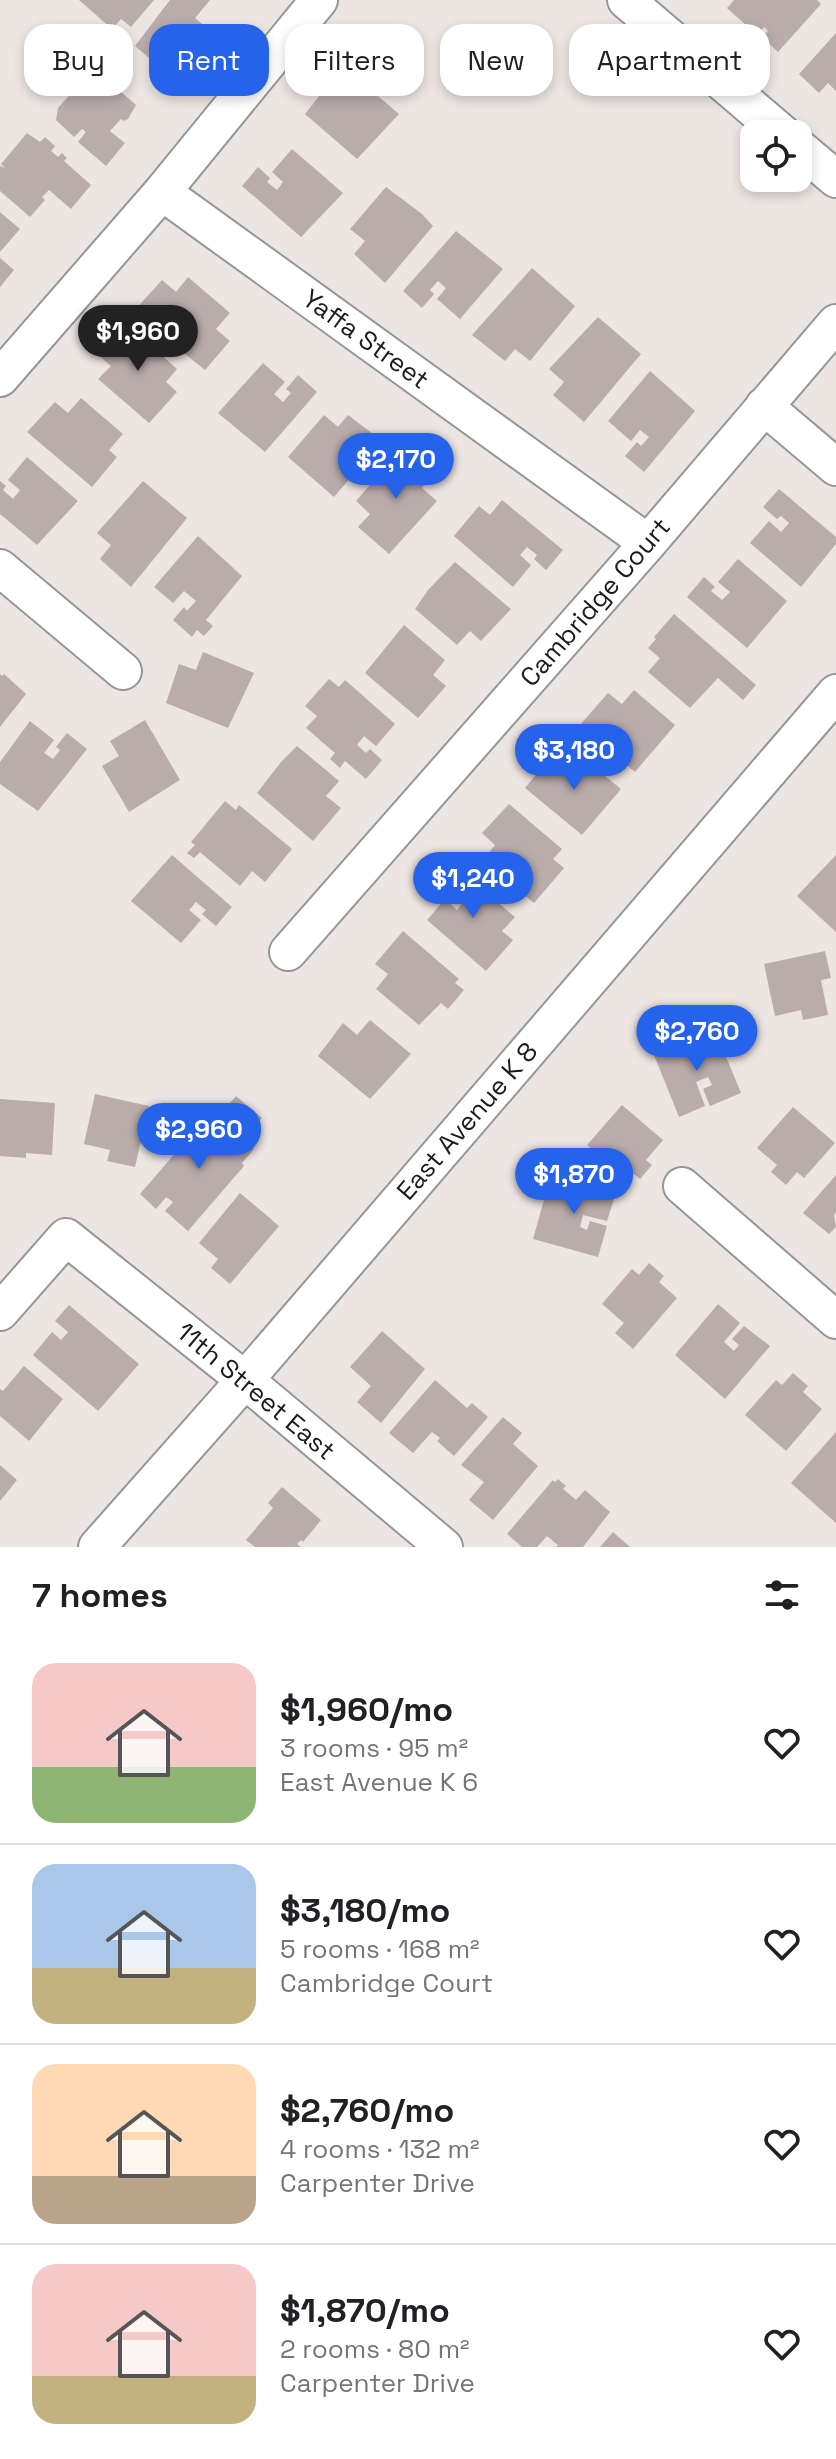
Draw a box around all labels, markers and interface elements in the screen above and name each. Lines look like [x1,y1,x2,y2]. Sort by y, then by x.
chip: Buy [24,24,133,96]
chip: Rent [149,24,269,96]
chip: Filters [285,24,424,96]
chip: New [440,24,553,96]
chip: Apartment [569,24,770,96]
map controls [740,120,812,192]
button: locate [740,120,812,192]
street label: Yaffa Street [296,282,436,396]
pin: $1,960 [73,305,203,373]
text: $1,960 [96,314,180,348]
pin: $2,170 [331,433,461,501]
text: $2,170 [356,442,436,476]
street label: Cambridge Court [512,511,678,693]
pin: $3,180 [509,724,639,792]
text: $3,180 [533,733,615,767]
pin: $1,240 [408,852,538,920]
text: $1,240 [431,861,515,895]
pin: $2,760 [632,1005,762,1073]
text: $2,760 [654,1014,740,1048]
street label: East Avenue K 8 [389,1035,545,1207]
pin: $2,960 [134,1103,264,1171]
text: $2,960 [155,1112,243,1146]
pin: $1,870 [509,1148,639,1216]
text: $1,870 [533,1157,615,1191]
street label: 11th Street East [170,1315,342,1467]
icon: filters [760,1573,804,1617]
text: 7 homes [32,1574,168,1617]
text: $1,960/mo [280,1688,453,1731]
icon: home [96,1695,192,1791]
icon: heart [760,1721,804,1765]
text: 3 rooms · 95 m² [280,1731,468,1765]
text: East Avenue K 6 [280,1765,478,1799]
text: $3,180/mo [280,1889,450,1932]
icon: home [96,1896,192,1992]
icon: heart [760,1922,804,1966]
text: 5 rooms · 168 m² [280,1932,480,1966]
text: Cambridge Court [280,1966,493,2000]
text: $2,760/mo [280,2089,454,2132]
icon: home [96,2096,192,2192]
icon: heart [760,2122,804,2166]
text: 4 rooms · 132 m² [280,2132,480,2166]
text: Carpenter Drive [280,2166,475,2200]
text: $1,870/mo [280,2289,450,2332]
icon: home [96,2296,192,2392]
icon: heart [760,2322,804,2366]
text: 2 rooms · 80 m² [280,2332,470,2366]
text: Carpenter Drive [280,2366,475,2400]

